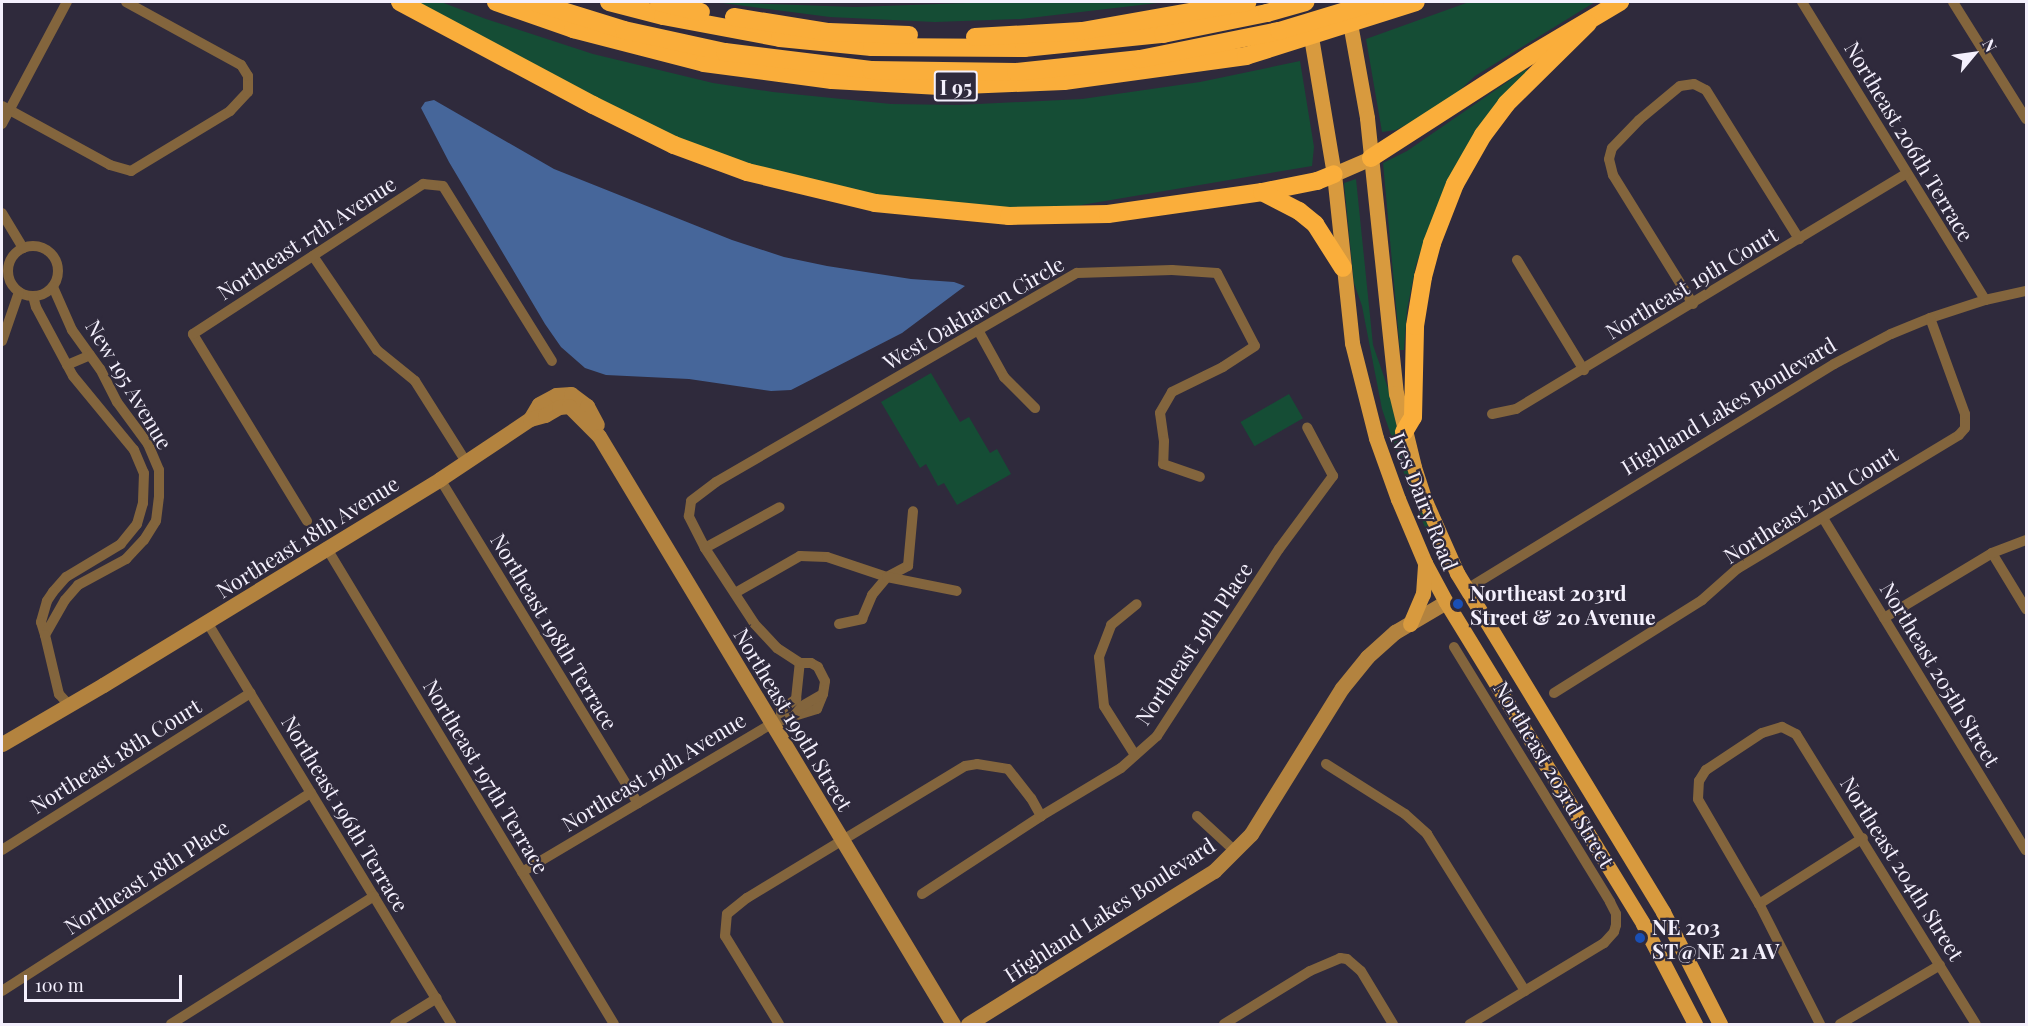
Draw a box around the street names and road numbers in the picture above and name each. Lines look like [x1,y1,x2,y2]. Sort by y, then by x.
street label: Northeast 206th Terrace [1840,36,1980,246]
road number: I 95 [934,69,978,103]
street label: Northeast 17th Avenue [212,170,400,304]
street label: Northeast 19th Court [1600,221,1782,343]
street label: West Oakhaven Circle [878,250,1068,374]
street label: New 195 Avenue [81,314,179,454]
street label: Highland Lakes Boulevard [1616,331,1840,479]
street label: Ives Dairy Road [1386,428,1464,574]
street label: Northeast 20th Court [1718,440,1902,568]
street label: Northeast 18th Avenue [211,469,403,603]
street label: Northeast 198th Terrace [486,528,624,734]
street label: Northeast 19th Place [1129,557,1257,729]
street label: Northeast 205th Street [1876,577,2006,771]
street label: Northeast 199th Street [729,623,859,815]
street label: Northeast 197th Terrace [419,674,555,878]
street label: Northeast 203rd Street [1489,676,1621,872]
street label: Northeast 18th Court [25,692,205,818]
street label: Northeast 19th Avenue [556,706,750,836]
street label: Northeast 196th Terrace [277,710,415,916]
street label: Northeast 204th Street [1836,771,1970,965]
street label: Northeast 18th Place [59,813,233,939]
street label: Highland Lakes Boulevard [999,832,1219,986]

